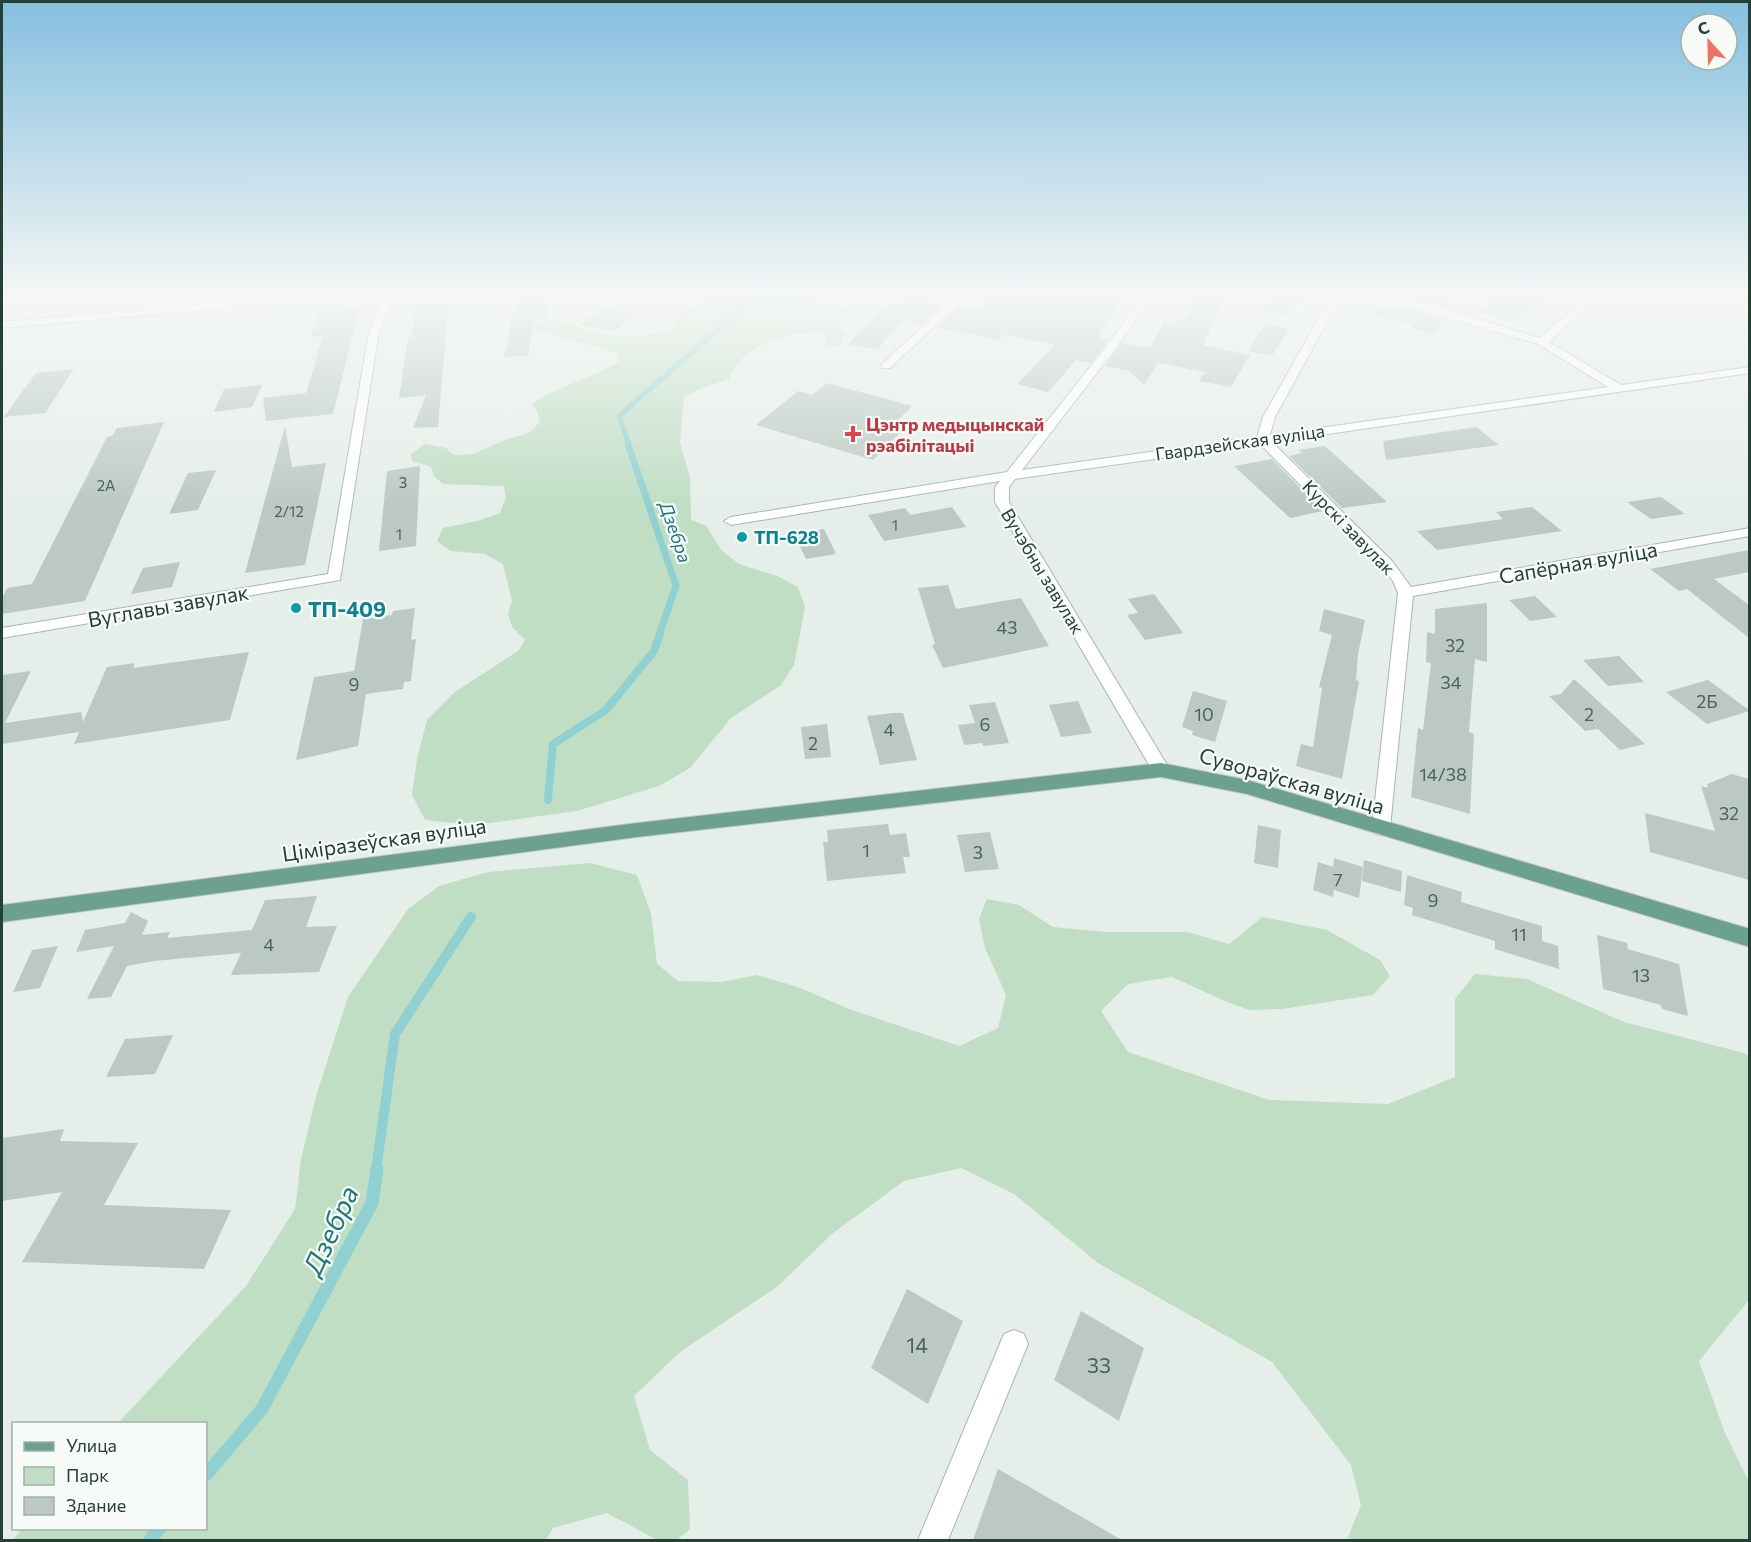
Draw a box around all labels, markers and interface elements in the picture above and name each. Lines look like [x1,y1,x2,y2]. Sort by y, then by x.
north arrow [1679,12,1739,72]
text: С [1695,17,1712,38]
place label: Цэнтр медыцынскай рэабілітацыі [866,413,1044,456]
street label: Гвардзейская вуліца [1154,419,1326,465]
marker: Цэнтр медыцынскай рэабілітацыі [844,425,862,443]
house number: 3 [399,473,407,491]
street label: Курскі завулак [1298,475,1400,579]
house number: 2А [97,476,115,494]
water label: Дзебра [655,497,697,565]
house number: 2/12 [274,502,304,520]
street label: Вучэбны завулак [997,504,1089,638]
house number: 1 [892,516,898,534]
house number: 1 [396,525,402,543]
place label: ТП-628 [754,526,819,548]
marker: ТП-628 [735,530,749,544]
street label: Сапёрная вуліца [1497,536,1659,588]
street label: Вуглавы завулак [86,579,250,631]
place label: ТП-409 [308,596,386,621]
marker: ТП-409 [289,601,303,615]
house number: 43 [996,616,1018,638]
house number: 32 [1445,634,1465,656]
house number: 34 [1440,671,1462,693]
house number: 9 [349,673,359,695]
house number: 2Б [1696,690,1718,712]
house number: 10 [1194,703,1214,725]
house number: 2 [1584,703,1594,725]
house number: 6 [980,713,990,735]
house number: 4 [884,718,895,740]
house number: 2 [808,732,818,754]
street label: Сувораўская вуліца [1197,742,1387,818]
house number: 14/38 [1419,763,1467,785]
house number: 32 [1719,802,1739,824]
street label: Ціміразеўская вуліца [280,812,488,866]
house number: 1 [862,839,870,861]
house number: 3 [973,841,983,863]
house number: 7 [1333,868,1343,890]
house number: 9 [1428,889,1438,911]
house number: 11 [1511,923,1527,945]
house number: 4 [264,933,275,955]
house number: 13 [1632,964,1650,986]
water label: Дзебра [294,1180,365,1282]
house number: 14 [906,1332,928,1357]
house number: 33 [1087,1352,1111,1377]
legend [12,1422,207,1530]
text: Улица [66,1434,117,1456]
text: Парк [66,1464,109,1486]
text: Здание [66,1494,126,1516]

